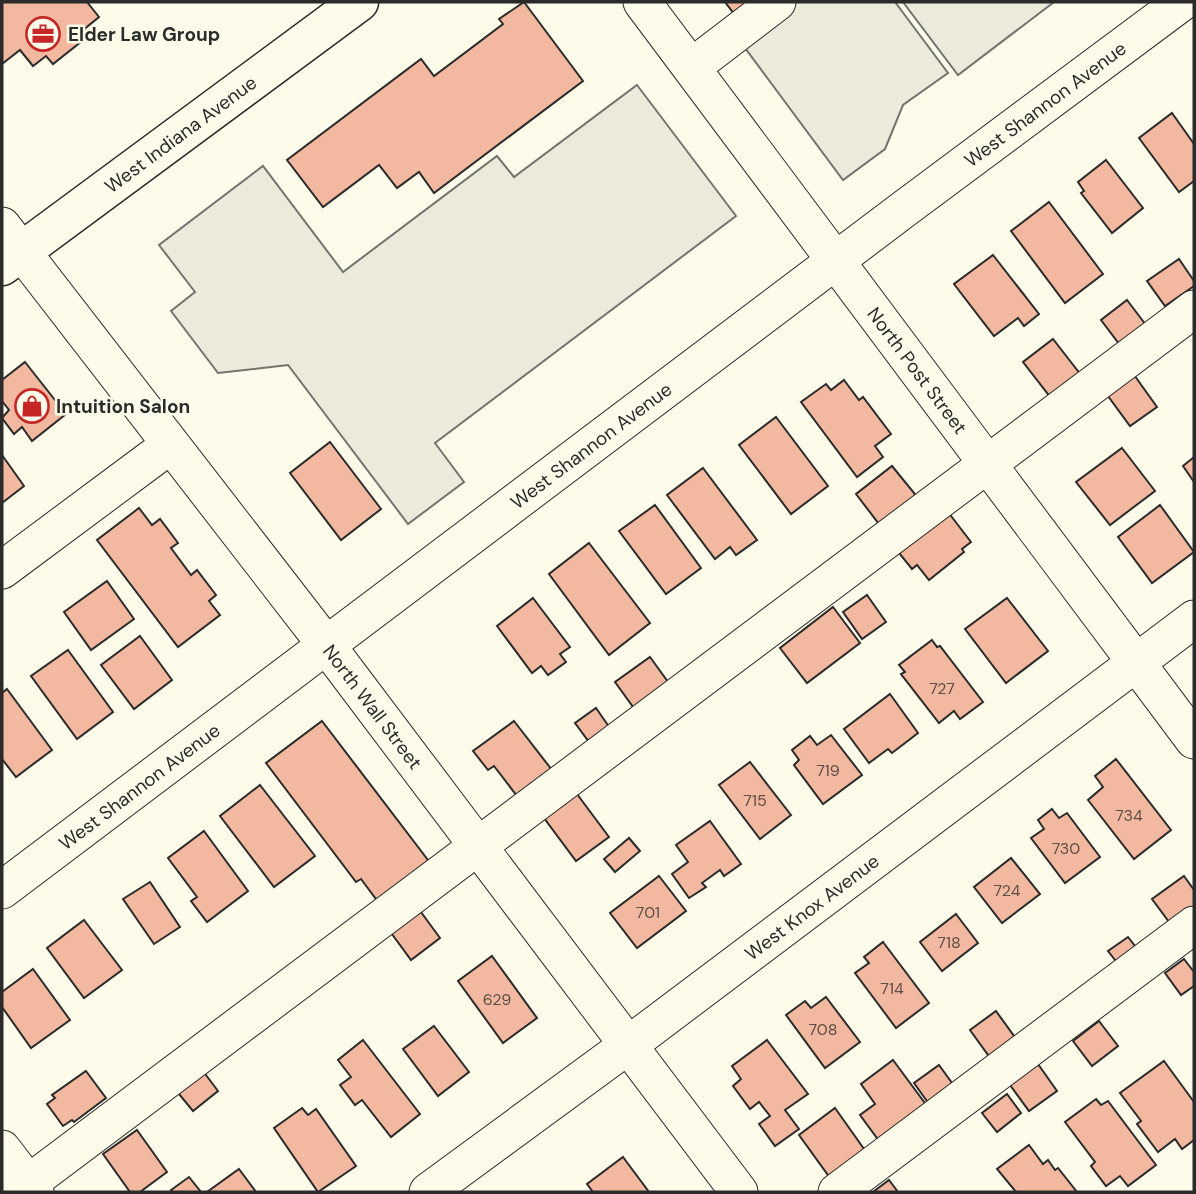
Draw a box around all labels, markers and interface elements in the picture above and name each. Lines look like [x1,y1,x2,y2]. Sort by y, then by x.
office icon: Elder Law Group [24,15,62,53]
place label: Elder Law Group [68,22,220,47]
street label: West Shannon Avenue [959,36,1131,173]
street label: West Indiana Avenue [100,70,261,198]
street label: North Post Street [862,302,973,439]
street label: West Shannon Avenue [505,376,677,514]
shop icon: Intuition Salon [13,387,51,425]
place label: Intuition Salon [56,394,190,419]
street label: North Wall Street [318,639,428,774]
house number: 727 [929,678,955,699]
street label: West Shannon Avenue [54,717,225,855]
house number: 719 [816,760,840,781]
house number: 715 [743,790,767,811]
house number: 734 [1115,805,1143,826]
house number: 730 [1052,838,1080,859]
street label: West Knox Avenue [740,848,884,966]
house number: 724 [994,880,1021,901]
house number: 701 [636,902,660,923]
house number: 718 [937,932,961,953]
house number: 714 [880,978,904,999]
house number: 629 [483,989,511,1010]
house number: 708 [809,1019,838,1040]

